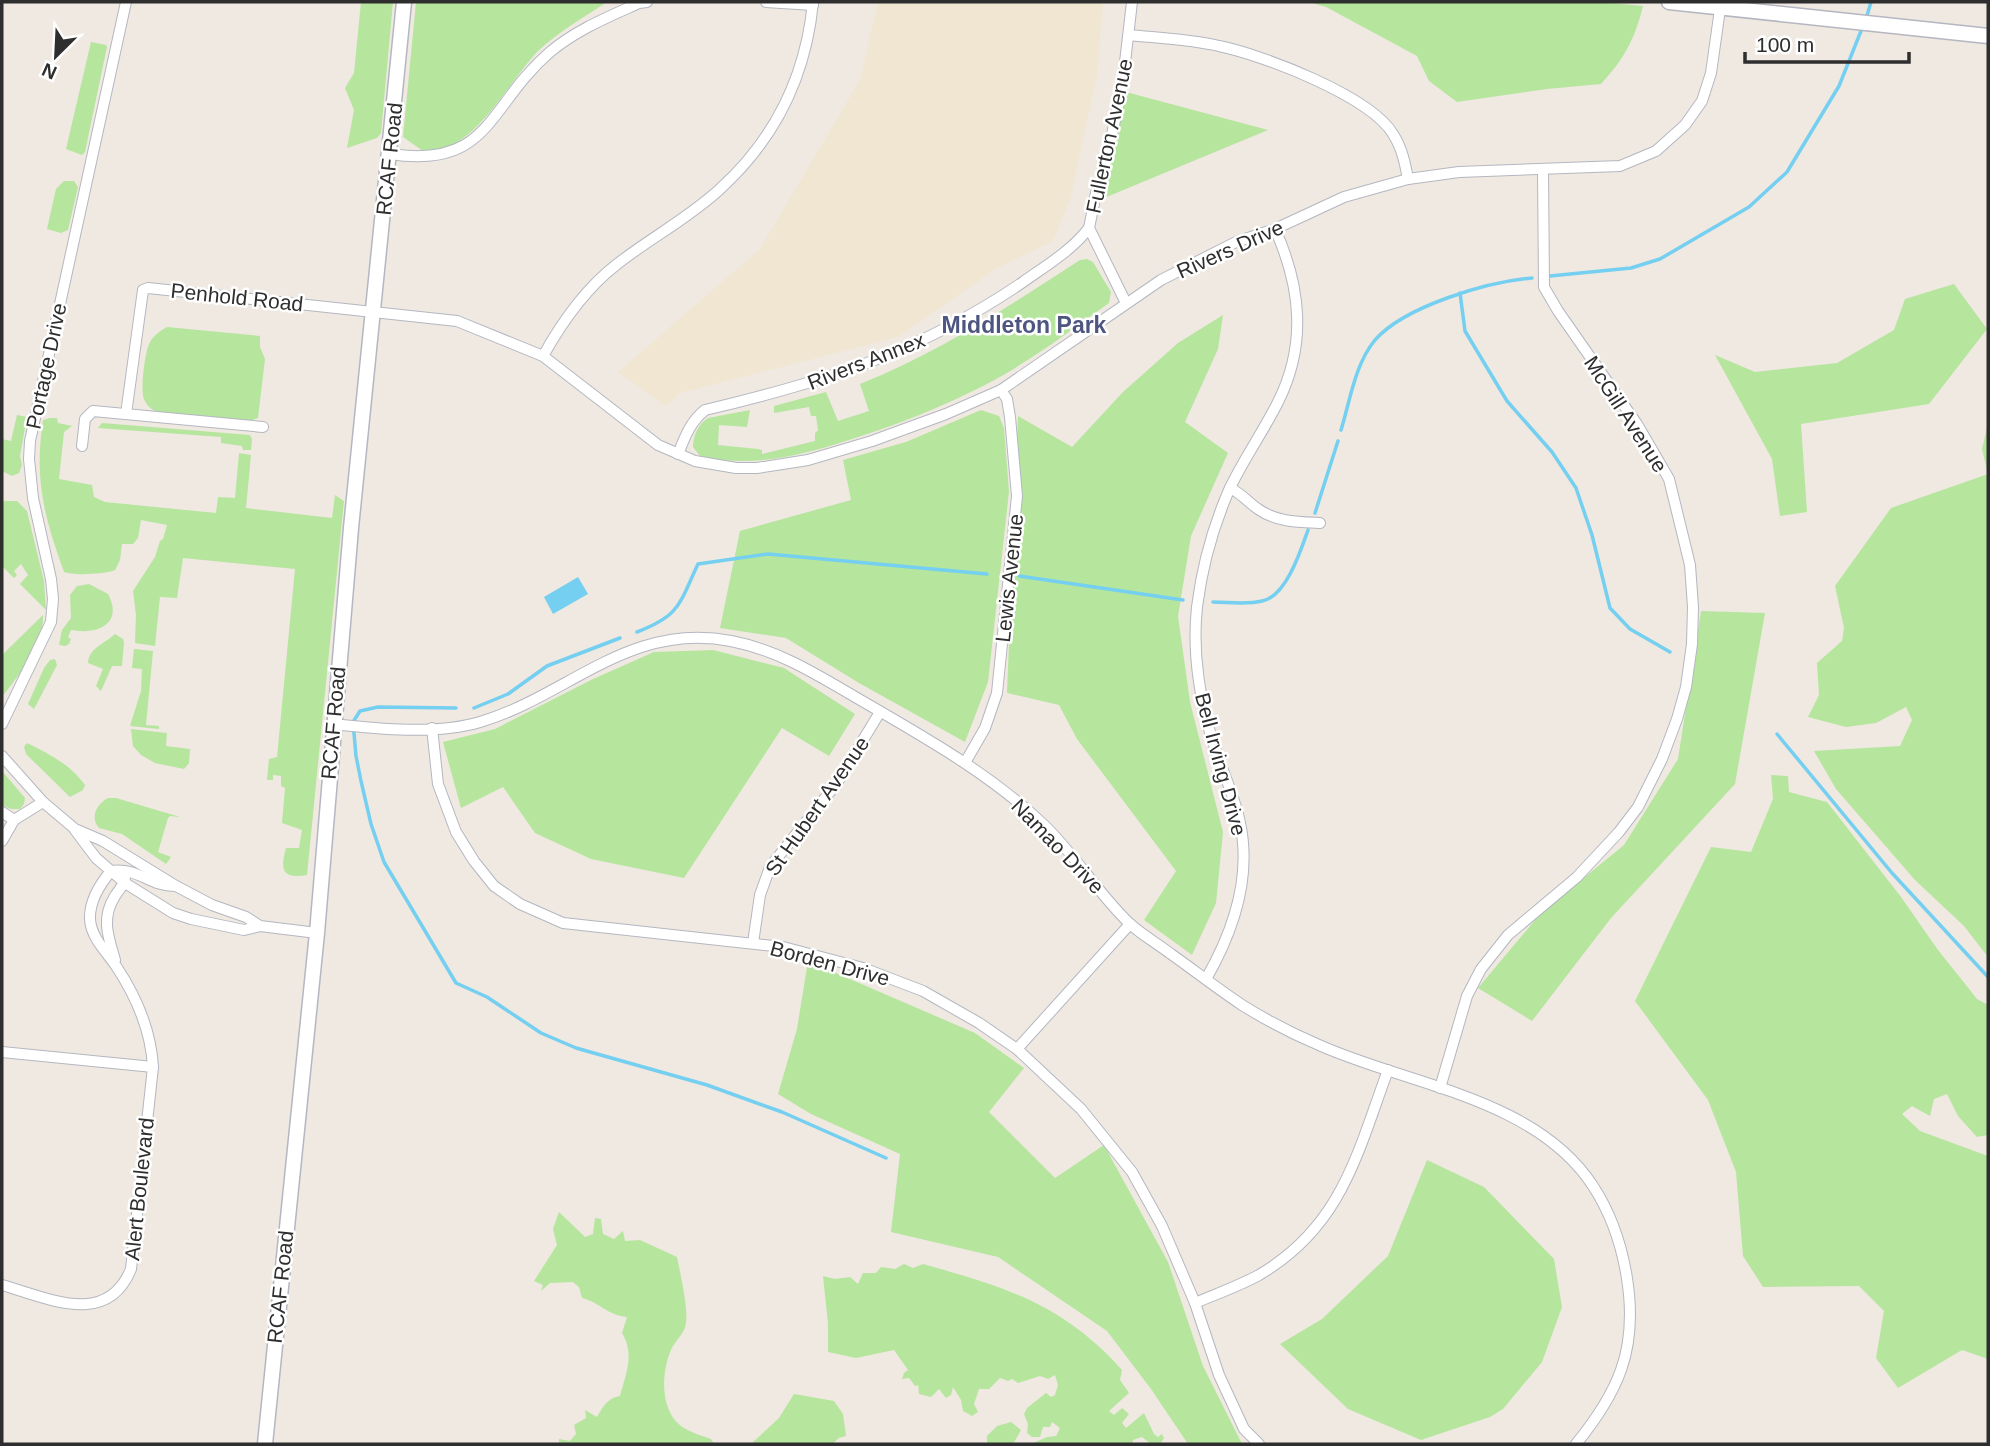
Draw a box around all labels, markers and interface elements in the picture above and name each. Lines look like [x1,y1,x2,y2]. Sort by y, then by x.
north arrow [21,21,91,91]
scale bar [1745,21,1910,65]
text: 100 m [1756,33,1814,56]
street label: Fullerton Avenue [1081,57,1137,215]
text: N [39,59,60,83]
street label: RCAF Road [372,102,406,216]
street label: Rivers Drive [1173,215,1287,283]
street label: Penhold Road [170,279,304,315]
street label: Portage Drive [21,301,71,431]
district label: Middleton Park [942,312,1107,338]
street label: Rivers Annex [804,328,928,394]
street label: McGill Avenue [1580,352,1672,476]
street label: Lewis Avenue [991,513,1027,643]
street label: RCAF Road [317,666,349,780]
street label: Bell Irving Drive [1191,690,1251,838]
street label: St Hubert Avenue [760,732,874,880]
street label: Namao Drive [1007,794,1109,898]
street label: Borden Drive [768,936,892,990]
street label: Alert Boulevard [120,1116,158,1262]
street label: RCAF Road [263,1230,297,1344]

